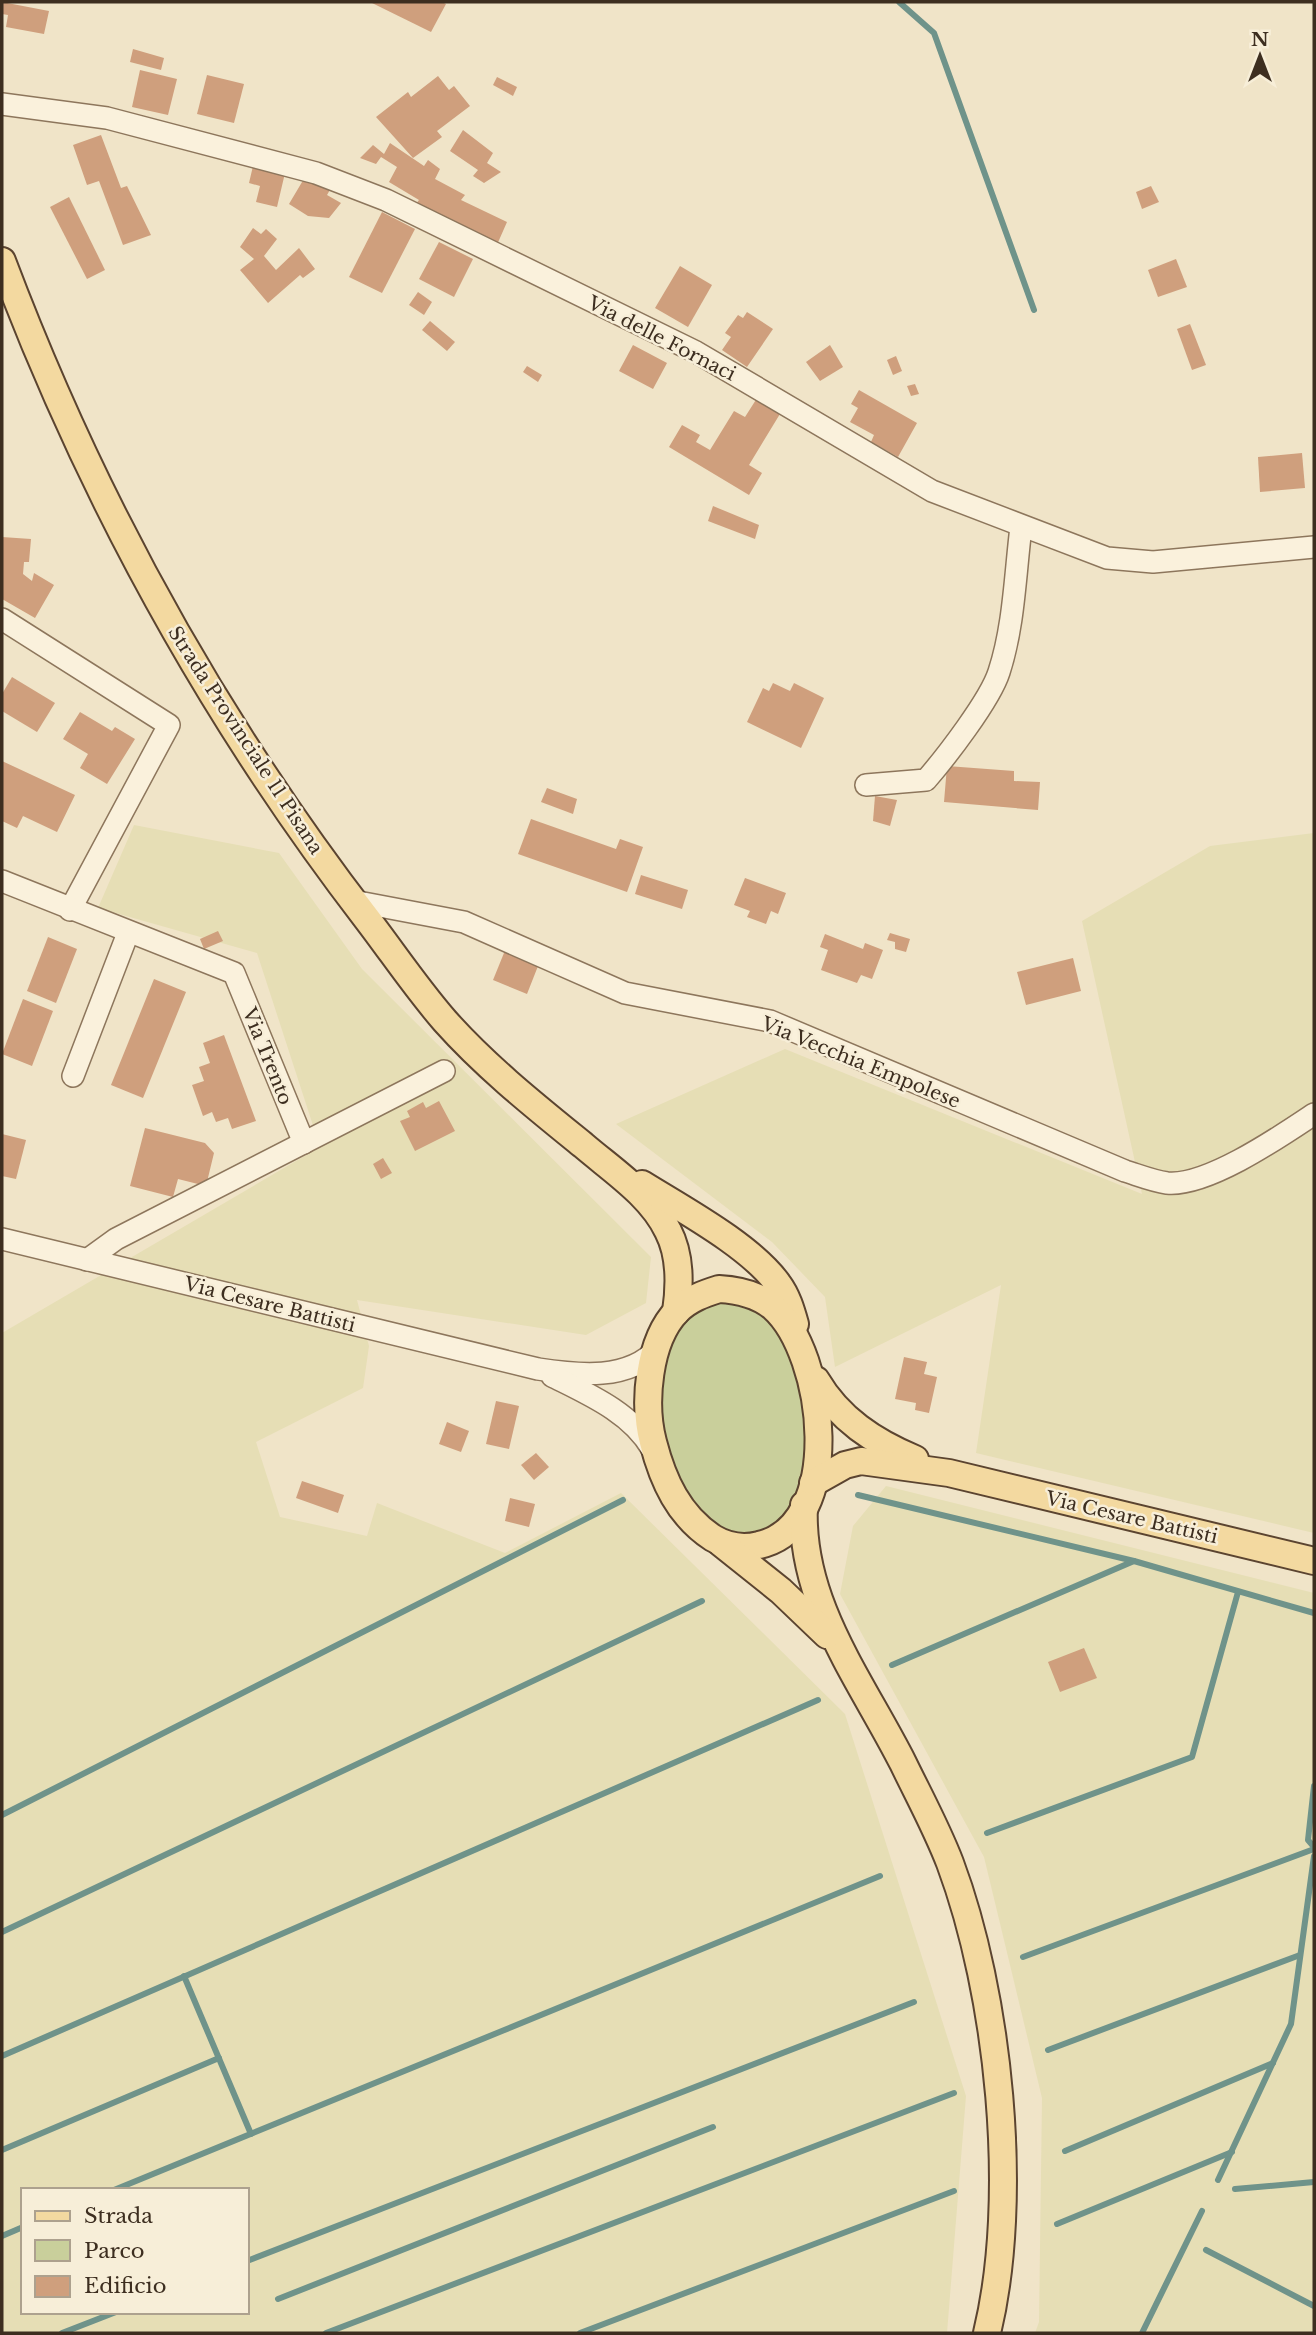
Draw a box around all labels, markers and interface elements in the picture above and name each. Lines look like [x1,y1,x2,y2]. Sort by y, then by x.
north arrow [1225,21,1295,91]
text: N [1251,28,1269,51]
street label: Via delle Fornaci [583,291,740,386]
street label: Strada Provinciale 11 Pisana [163,622,328,859]
street label: Via Trento [237,1003,297,1108]
street label: Via Vecchia Empolese [757,1012,963,1113]
street label: Via Cesare Battisti [181,1272,358,1337]
street label: Via Cesare Battisti [1043,1486,1221,1549]
legend [21,2188,248,2314]
text: Strada [84,2203,153,2229]
text: Parco [84,2238,145,2264]
text: Edificio [84,2273,166,2299]

